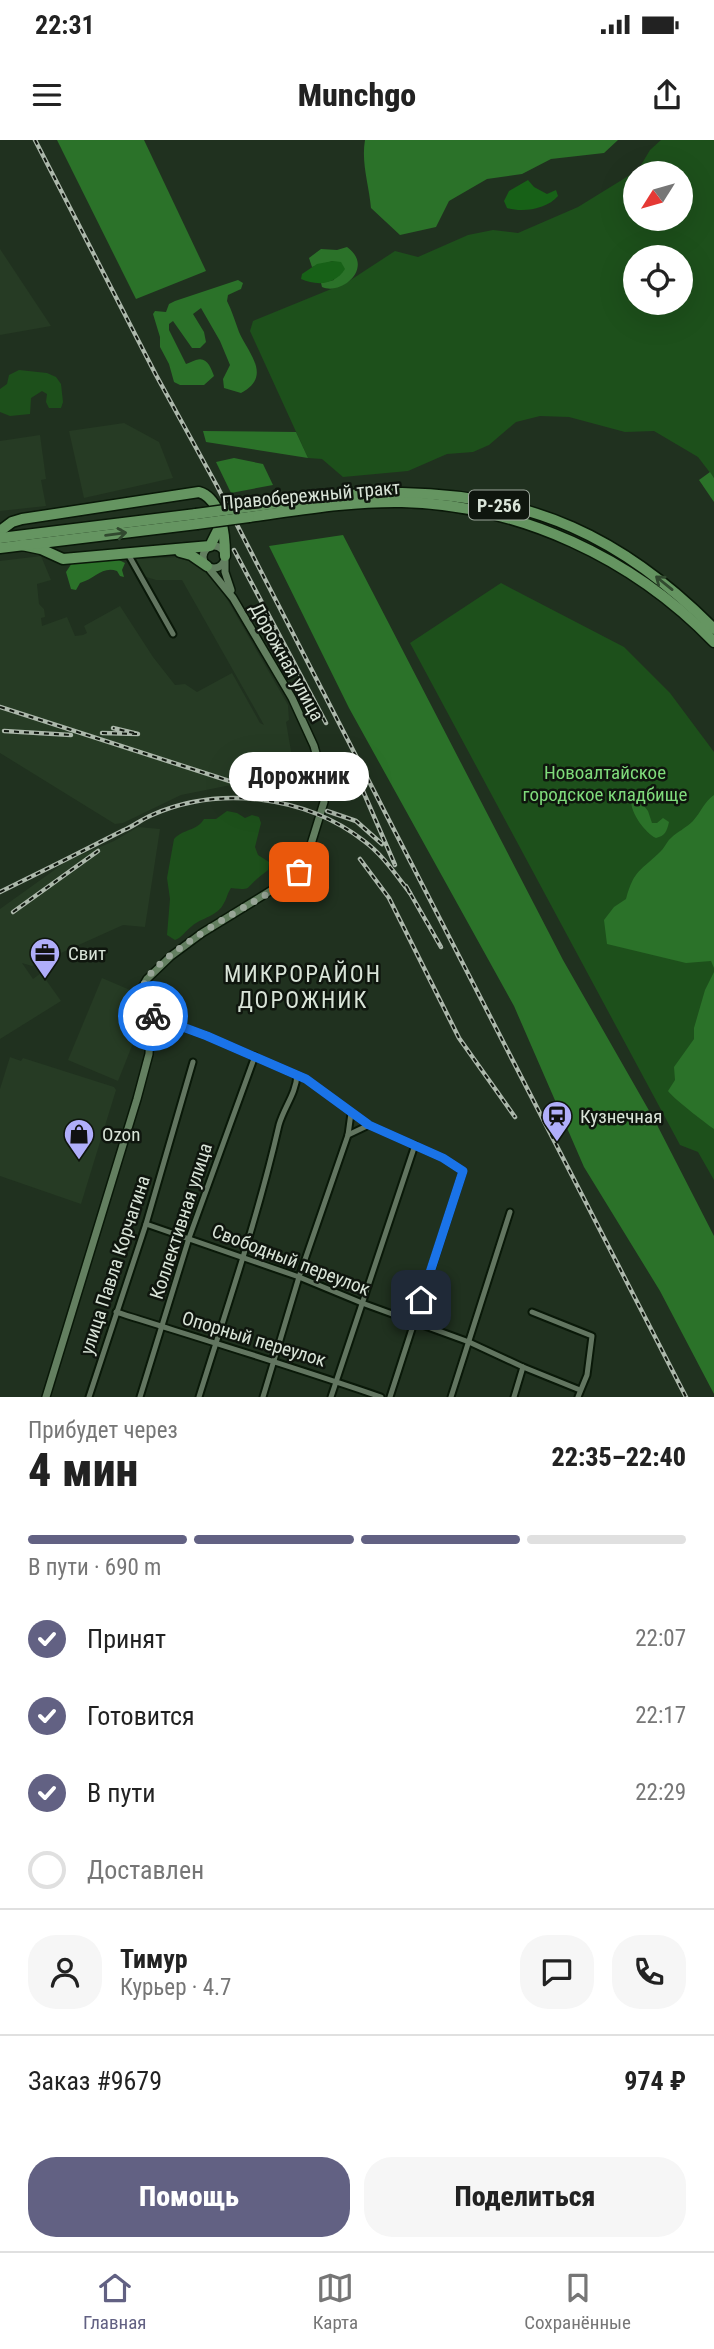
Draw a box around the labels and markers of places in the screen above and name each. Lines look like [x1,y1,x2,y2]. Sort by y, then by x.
callout: Дорожник [229,753,369,802]
pin [269,842,329,902]
office icon: Свит [28,936,62,980]
place label: Свит [68,942,106,965]
station icon: Кузнечная [540,1099,574,1143]
place label: Кузнечная [580,1105,662,1128]
shop icon: Ozon [62,1117,96,1161]
place label: Ozon [102,1123,140,1146]
pin [391,1270,451,1330]

